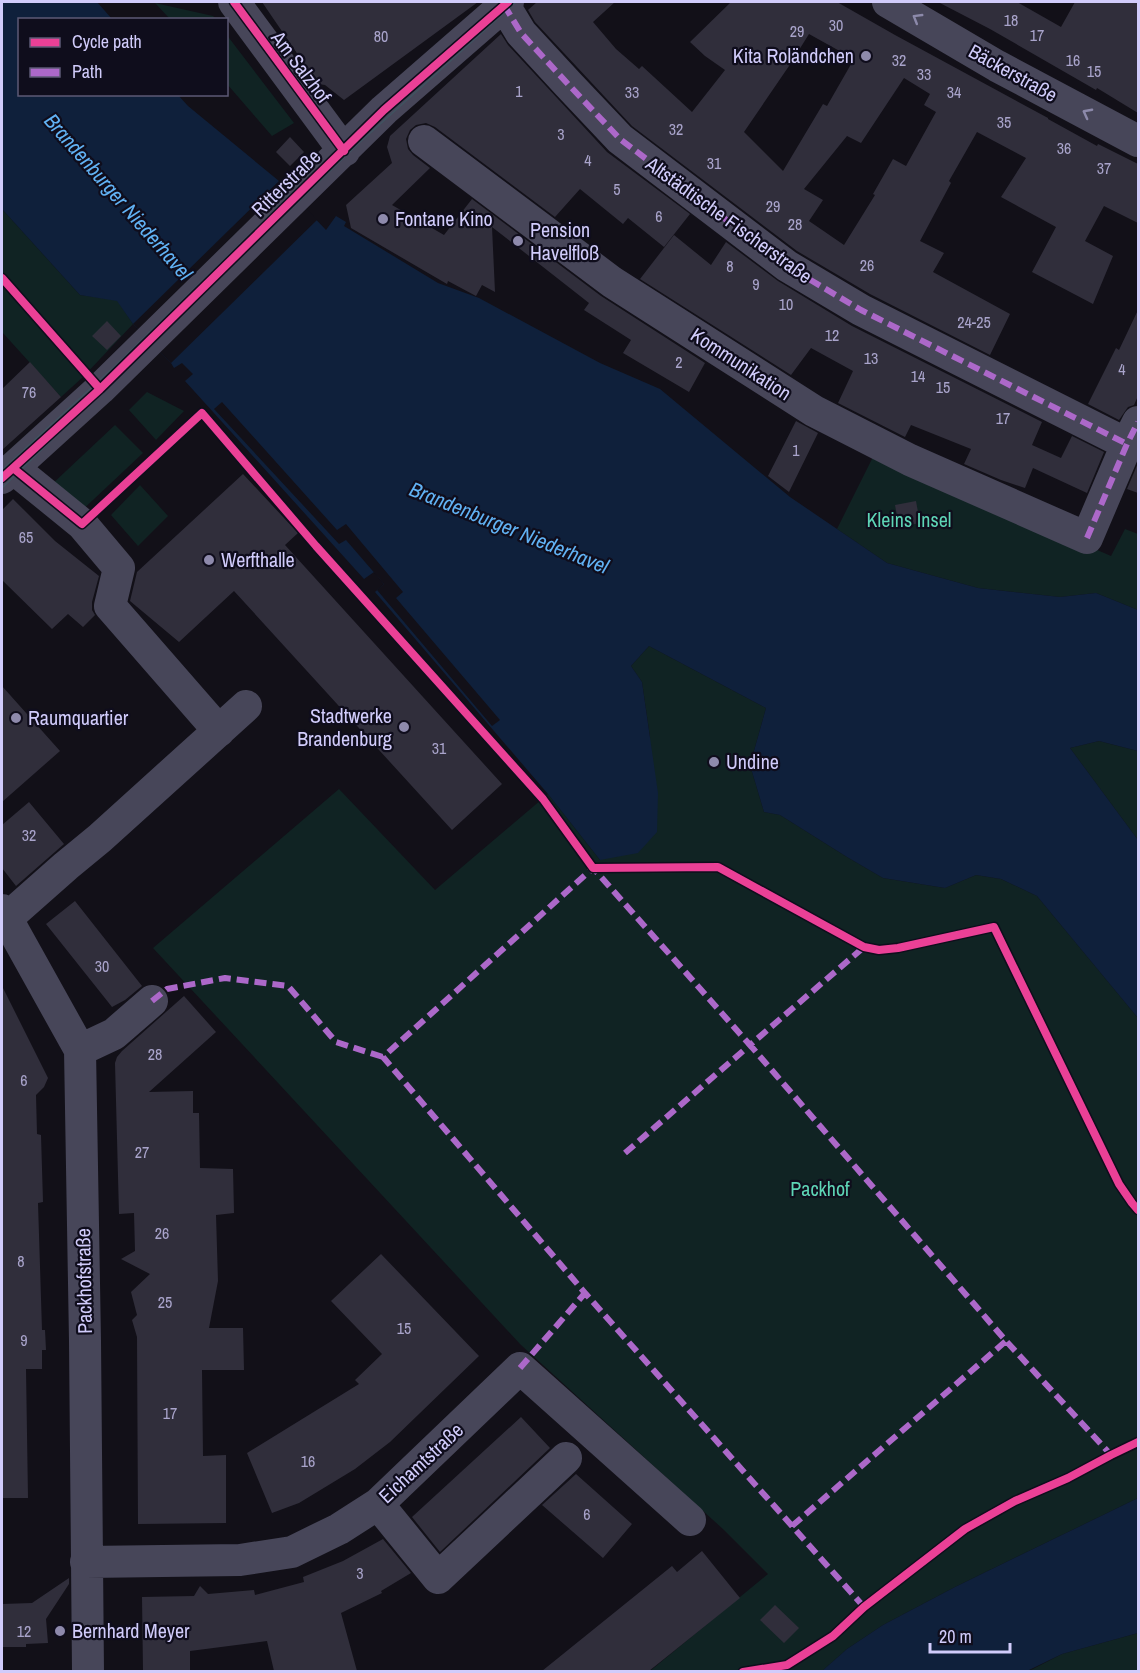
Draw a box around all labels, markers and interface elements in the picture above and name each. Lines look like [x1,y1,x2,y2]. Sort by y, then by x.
house number: 18 [1004,9,1018,31]
house number: 30 [829,14,843,36]
one-way arrow [913,14,923,26]
legend [18,18,228,96]
house number: 29 [790,20,804,42]
street label: Am Salzhof [265,24,338,109]
house number: 17 [1030,24,1044,46]
house number: 80 [374,25,388,47]
text: Cycle path [72,29,142,54]
street label: Bäckerstraße [964,37,1062,108]
place label: Kita Roländchen [733,42,854,69]
marker: Kita Roländchen [859,49,873,63]
house number: 32 [892,49,906,71]
house number: 16 [1066,49,1080,71]
text: Path [72,59,102,84]
house number: 15 [1087,60,1101,82]
house number: 33 [917,63,931,85]
house number: 1 [515,80,523,102]
house number: 33 [625,81,639,103]
house number: 34 [947,81,961,103]
water label: Brandenburger Niederhavel [38,107,200,287]
one-way arrow [1083,109,1093,120]
house number: 35 [997,111,1011,133]
house number: 32 [669,118,683,140]
house number: 3 [557,123,565,145]
house number: 36 [1057,137,1071,159]
street label: Ritterstraße [245,143,326,222]
house number: 4 [584,149,592,171]
street label: Altstädtische Fischerstraße [640,149,818,289]
house number: 31 [707,152,722,174]
house number: 37 [1097,157,1111,179]
house number: 5 [613,178,621,200]
house number: 29 [766,195,780,217]
place label: Fontane Kino [395,205,493,232]
house number: 6 [655,205,663,227]
marker: Fontane Kino [376,212,390,226]
house number: 28 [788,213,802,235]
place label: Pension Havelfloß [530,216,599,266]
marker: Pension Havelfloß [511,234,525,248]
house number: 26 [860,254,874,276]
house number: 8 [726,255,734,277]
house number: 9 [752,273,760,295]
house number: 10 [779,293,793,315]
house number: 24-25 [957,311,991,333]
street label: Kommunikation [686,321,797,406]
house number: 12 [825,324,839,346]
house number: 13 [864,347,878,369]
house number: 2 [675,351,683,373]
house number: 4 [1118,358,1126,380]
house number: 14 [911,365,925,387]
house number: 15 [936,376,950,398]
house number: 76 [22,381,36,403]
house number: 17 [996,407,1010,429]
house number: 1 [792,439,800,461]
water label: Brandenburger Niederhavel [405,474,614,581]
park label: Kleins Insel [867,506,951,533]
house number: 65 [19,526,33,548]
place label: Werfthalle [221,546,295,573]
marker: Werfthalle [202,553,216,567]
place label: Stadtwerke Brandenburg [297,702,392,752]
place label: Raumquartier [28,704,129,731]
marker: Raumquartier [9,711,23,725]
marker: Stadtwerke Brandenburg [397,720,411,734]
house number: 31 [432,737,447,759]
place label: Undine [726,748,779,775]
marker: Undine [707,755,721,769]
house number: 32 [22,824,36,846]
house number: 30 [95,955,109,977]
house number: 28 [148,1043,162,1065]
house number: 6 [20,1069,28,1091]
house number: 27 [135,1141,149,1163]
park label: Packhof [790,1175,850,1202]
house number: 26 [155,1222,169,1244]
street label: Packhofstraße [69,1228,98,1334]
house number: 8 [17,1250,25,1272]
house number: 25 [158,1291,172,1313]
house number: 15 [397,1317,411,1339]
house number: 9 [20,1329,28,1351]
house number: 17 [163,1402,177,1424]
street label: Eichamtstraße [372,1416,469,1509]
house number: 16 [301,1450,315,1472]
house number: 6 [583,1503,591,1525]
house number: 3 [356,1562,364,1584]
scale bar [930,1616,1010,1654]
place label: Bernhard Meyer [72,1617,190,1644]
house number: 12 [17,1620,31,1642]
marker: Bernhard Meyer [53,1624,67,1638]
text: 20 m [939,1624,972,1649]

